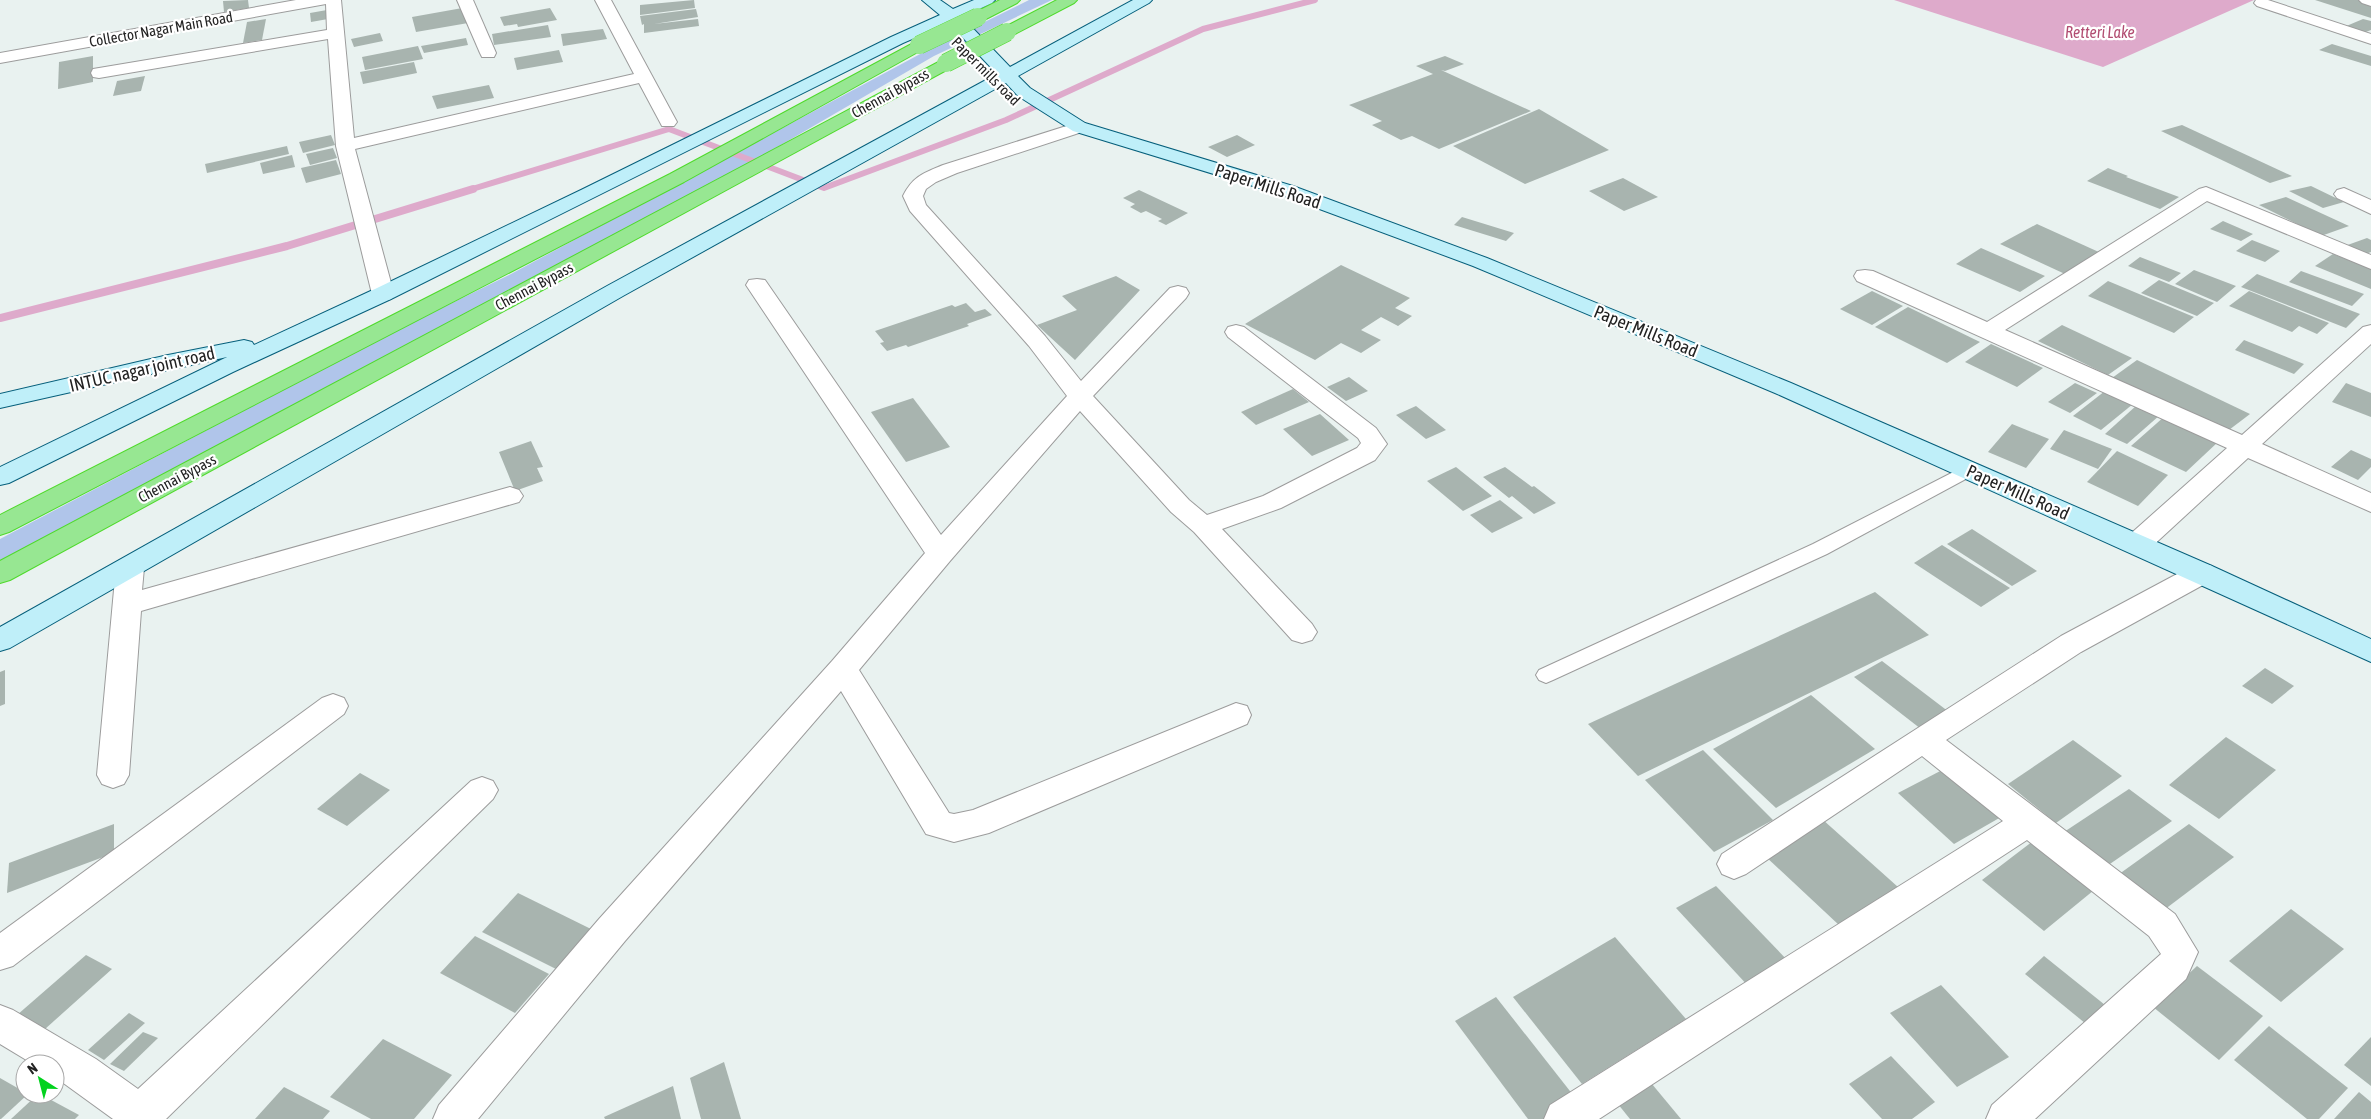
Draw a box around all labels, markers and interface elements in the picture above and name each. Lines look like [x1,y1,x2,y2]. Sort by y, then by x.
street label: Collector Nagar Main Road [88,8,234,50]
water label: Retteri Lake [2065,23,2135,41]
street label: Paper mills road [948,33,1024,109]
street label: Chennai Bypass [848,65,932,121]
street label: Paper Mills Road [1212,159,1324,213]
street label: Chennai Bypass [492,258,576,314]
street label: Paper Mills Road [1591,301,1701,361]
street label: INTUC nagar joint road [67,342,217,396]
street label: Chennai Bypass [135,450,219,506]
street label: Paper Mills Road [1963,460,2073,524]
north arrow [15,1054,65,1104]
text: N [24,1060,40,1077]

